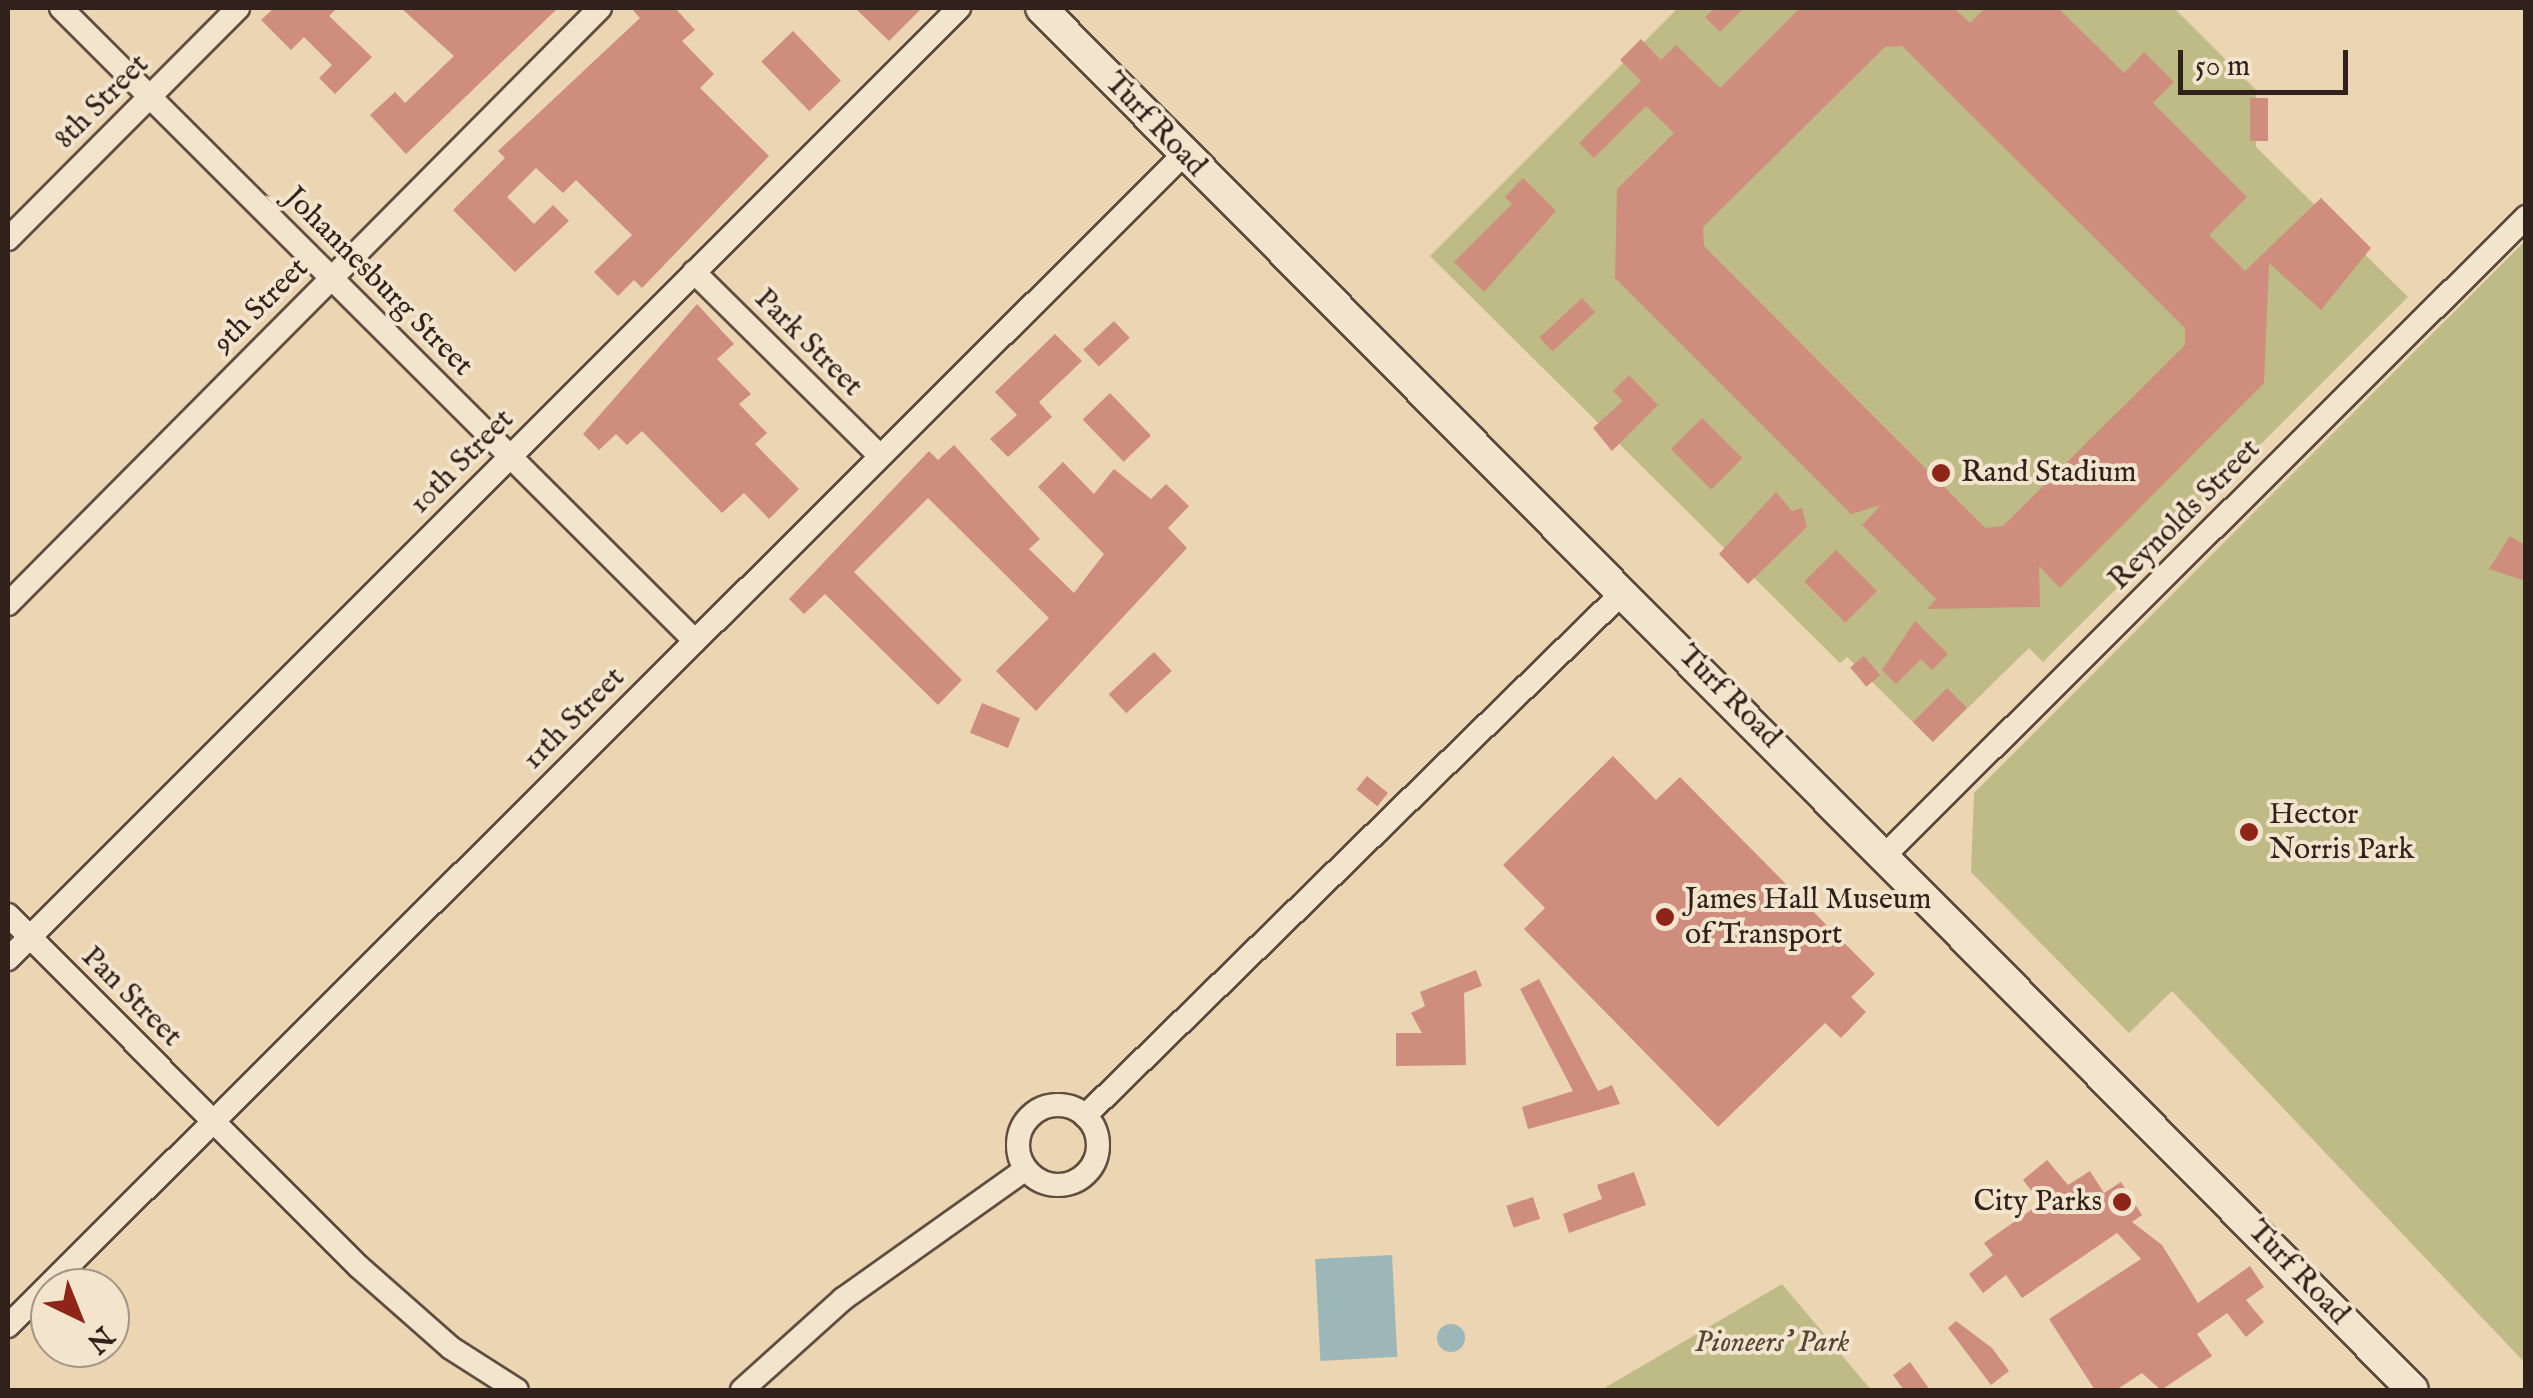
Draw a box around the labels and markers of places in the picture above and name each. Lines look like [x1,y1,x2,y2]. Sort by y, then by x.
place label: Rand Stadium [1961,455,2136,491]
marker: Rand Stadium [1930,462,1952,484]
place label: Hector Norris Park [2269,797,2414,868]
marker: Hector Norris Park [2238,821,2260,843]
place label: James Hall Museum of Transport [1685,882,1932,952]
marker: James Hall Museum of Transport [1654,906,1676,928]
place label: City Parks [1974,1184,2102,1220]
marker: City Parks [2111,1191,2133,1213]

